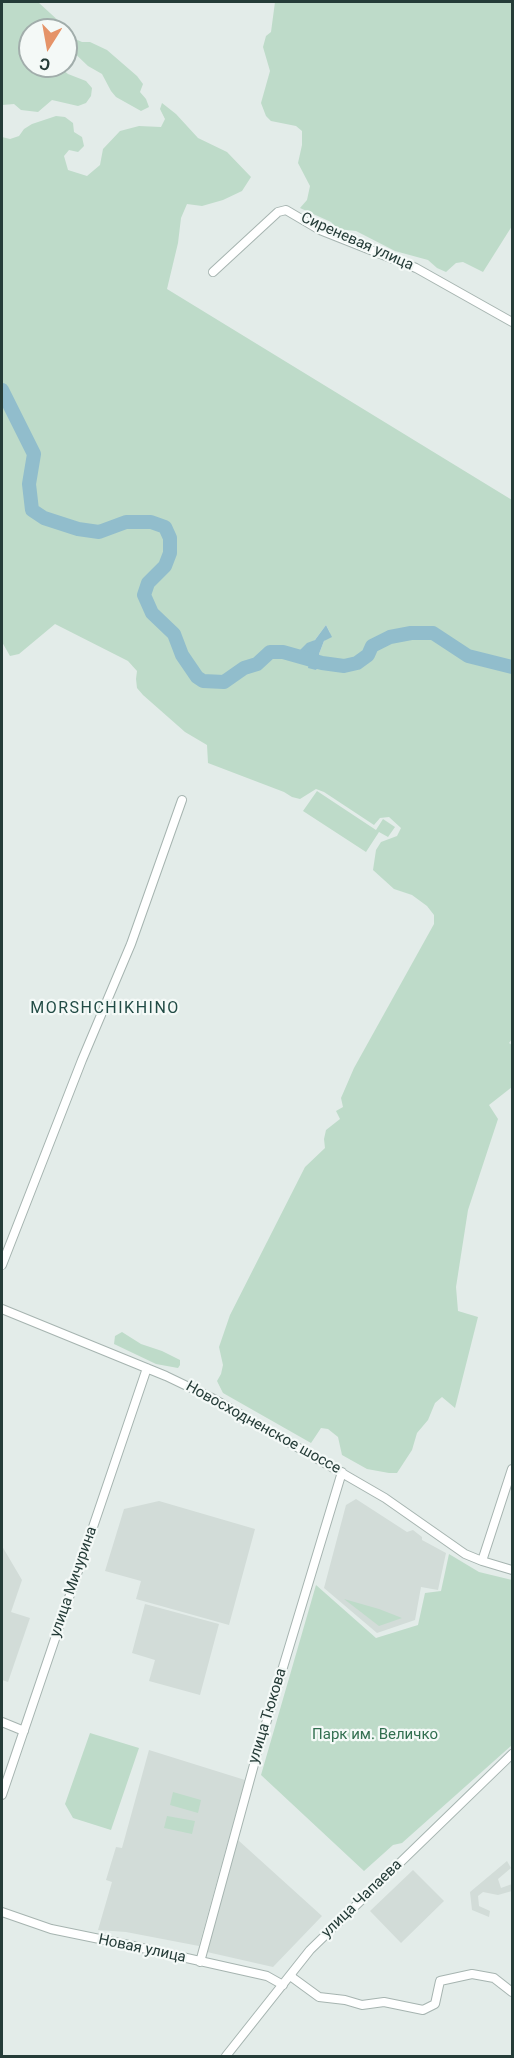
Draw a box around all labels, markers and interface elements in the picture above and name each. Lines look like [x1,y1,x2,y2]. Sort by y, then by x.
north arrow [18,18,78,78]
text: С [38,54,52,75]
street label: Сиреневая улица [298,209,416,275]
district label: MORSHCHIKHINO [30,999,180,1019]
street label: Новосходненское шоссе [182,1378,344,1478]
street label: улица Мичурина [47,1524,101,1640]
street label: улица Тюкова [245,1666,291,1766]
park label: Парк им. Величко [312,1726,438,1744]
street label: улица Чапаева [318,1856,406,1942]
street label: Новая улица [97,1931,187,1967]

